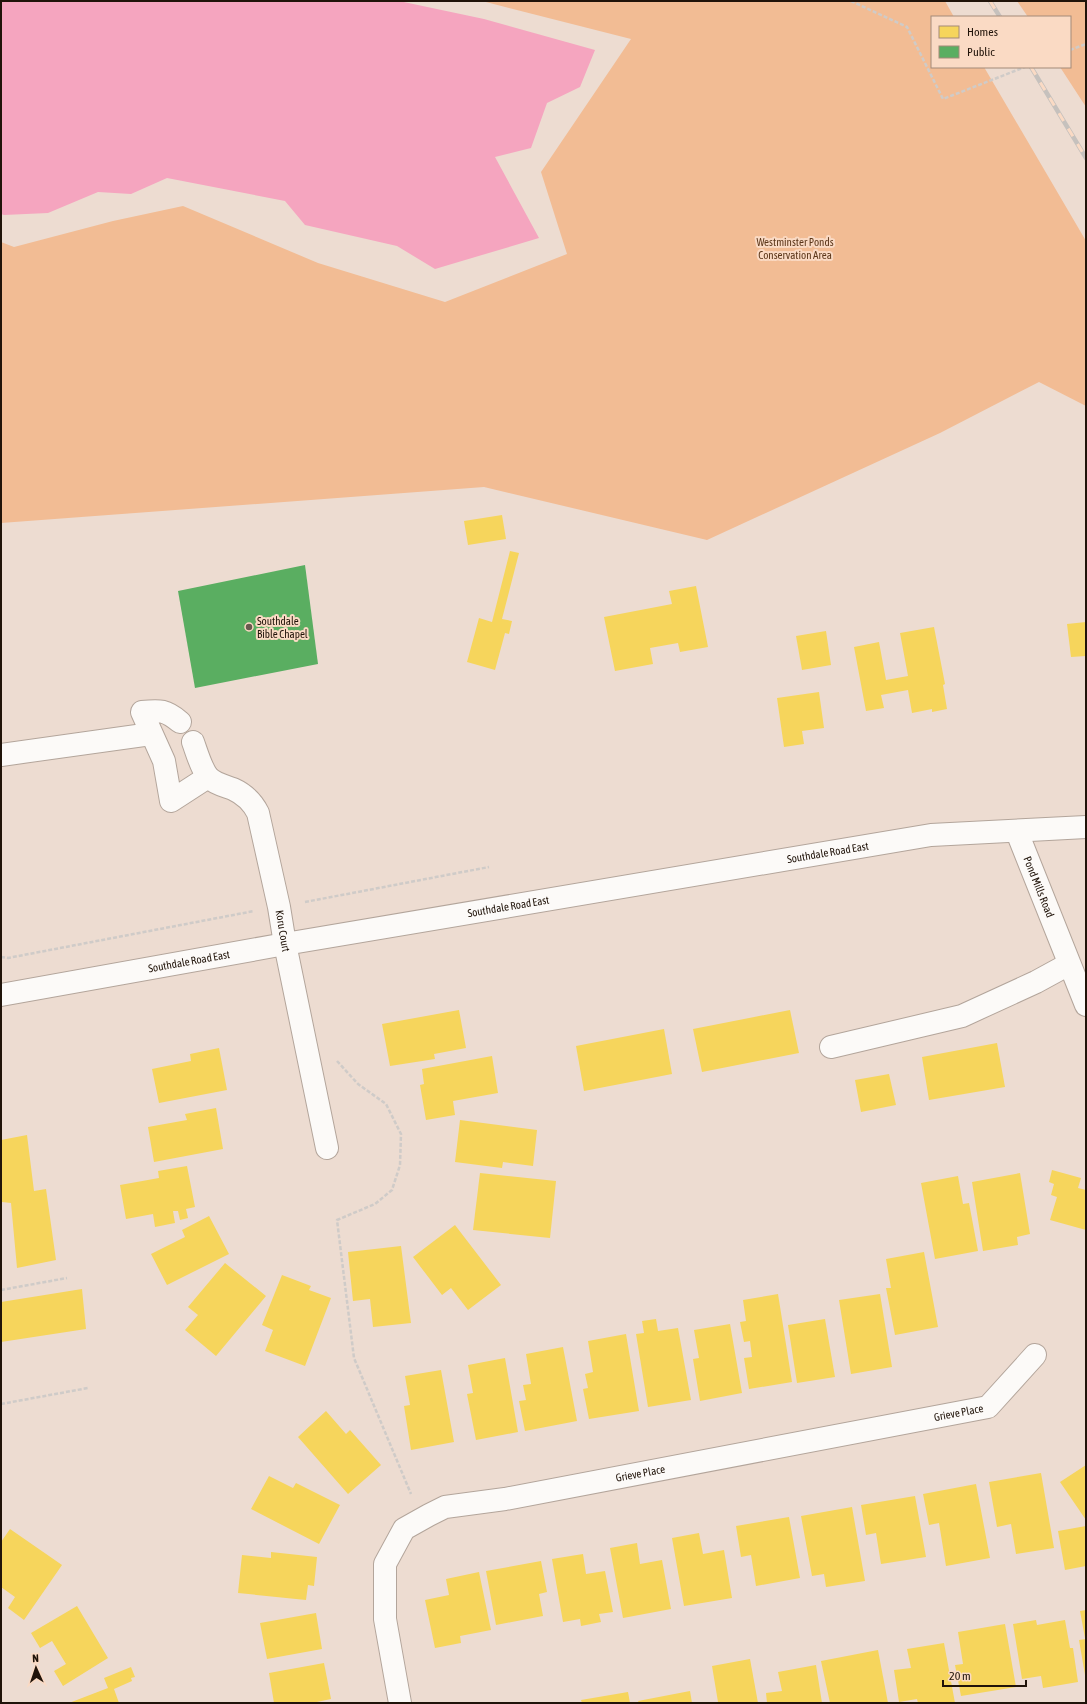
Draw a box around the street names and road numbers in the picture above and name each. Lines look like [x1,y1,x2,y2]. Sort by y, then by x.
street label: Southdale Road East [786,840,870,865]
street label: Pond Mills Road [1021,855,1056,919]
street label: Southdale Road East [467,894,550,919]
street label: Koru Court [274,909,292,953]
street label: Southdale Road East [147,948,231,974]
street label: Grieve Place [933,1402,984,1423]
street label: Grieve Place [615,1463,666,1484]

